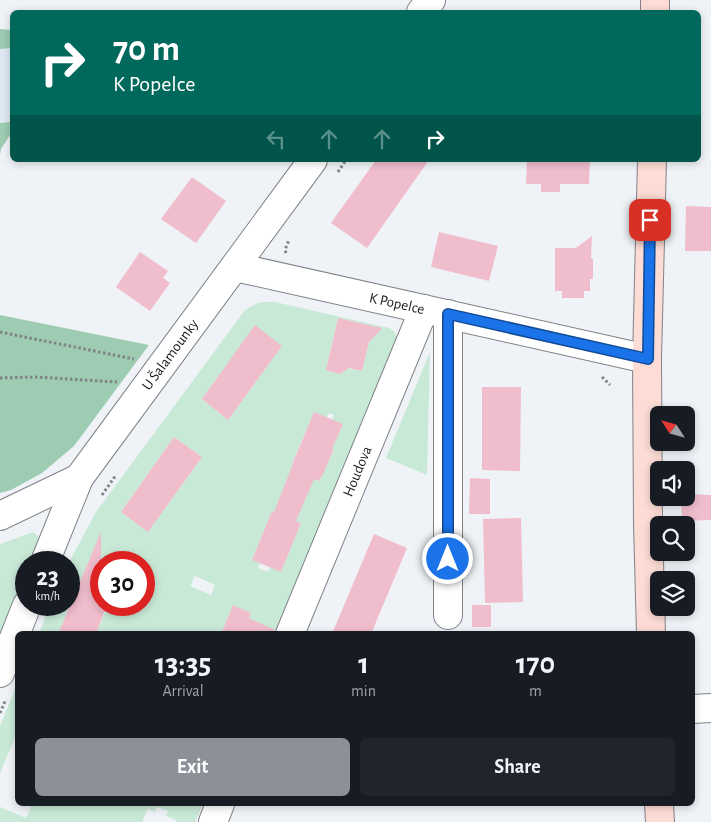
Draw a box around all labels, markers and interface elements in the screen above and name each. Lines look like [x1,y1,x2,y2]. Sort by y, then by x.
icon: right [30,30,95,95]
text: 70 m [113,32,180,67]
text: K Popelce [113,73,195,95]
icon: left [262,125,290,153]
icon: ahead [315,125,343,153]
icon: ahead [368,125,396,153]
icon: right [421,125,449,153]
pin [629,199,671,241]
icon: arrive [636,206,664,234]
street label: K Popelce [368,290,426,317]
street label: U Šalamounky [139,316,202,393]
north arrow [650,406,695,451]
map controls [650,406,695,616]
street label: Houdova [341,444,375,499]
button: sound [650,461,695,506]
button: search [650,516,695,561]
position arrow [421,532,473,584]
speed limit sign: 30 [90,551,155,616]
text: 23 [36,565,59,590]
button: layers [650,571,695,616]
text: km/h [35,590,60,602]
text: 13:35 [155,649,211,679]
text: 1 [358,649,369,679]
text: 170 [516,649,555,679]
text: Arrival [162,683,204,699]
text: min [351,683,376,699]
text: m [529,683,542,699]
button: Exit [35,738,350,796]
button: Share [360,738,675,796]

